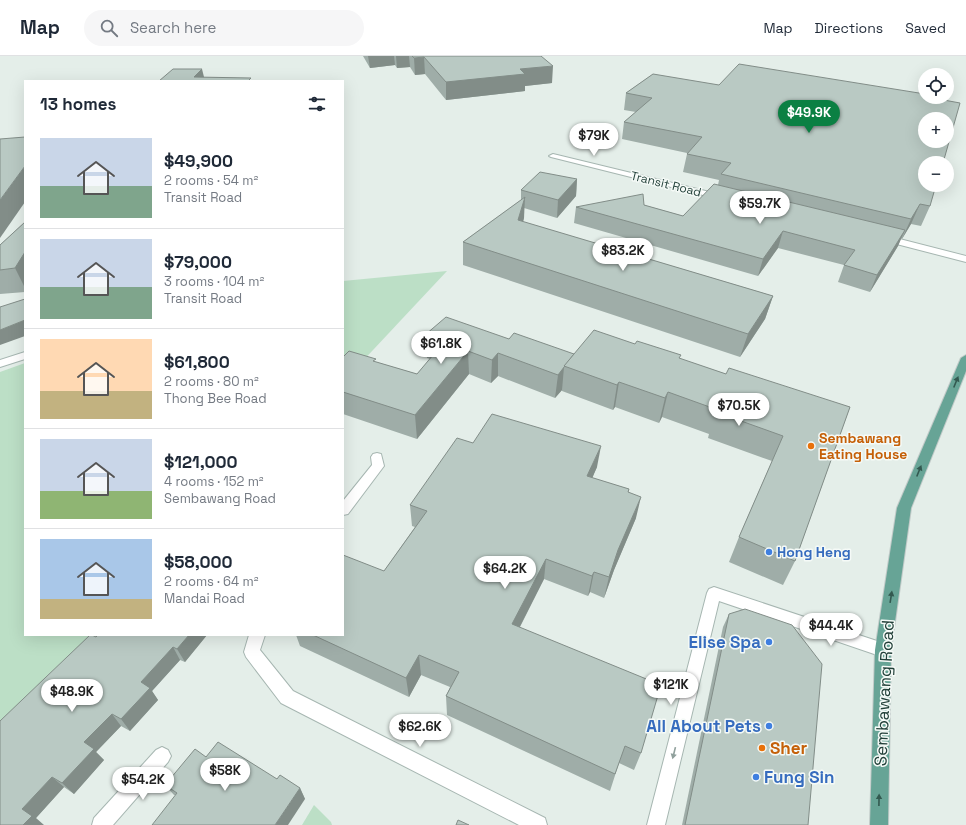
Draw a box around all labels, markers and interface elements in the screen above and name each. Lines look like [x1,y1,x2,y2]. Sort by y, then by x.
search box [84,10,364,46]
text: Map [20,15,60,40]
icon: search [98,17,120,39]
text: Search here [130,18,216,37]
text: Map [763,19,793,37]
text: Directions [815,19,883,37]
text: Saved [905,19,946,37]
map controls [918,68,954,192]
button: locate [918,68,954,104]
text: 13 homes [40,93,116,115]
icon: filters [306,93,328,115]
pin: $49.9K [776,100,842,134]
text: $49.9K [787,104,831,121]
button: + [918,112,954,148]
pin: $79K [570,123,618,157]
text: $79K [578,127,610,144]
text: $49,900 [164,150,233,172]
icon: home [72,154,120,202]
button: − [918,156,954,192]
street label: Transit Road [629,168,703,200]
text: 2 rooms · 54 m² [164,172,258,189]
text: Transit Road [164,189,242,206]
pin: $59.7K [727,191,793,225]
text: $59.7K [739,195,781,212]
pin: $83.2K [590,238,656,272]
text: $83.2K [601,242,645,259]
text: $79,000 [164,251,232,273]
icon: home [72,255,120,303]
text: 3 rooms · 104 m² [164,273,264,290]
text: Transit Road [164,290,242,307]
pin: $61.8K [408,331,474,365]
text: $61.8K [420,335,462,352]
text: $61,800 [164,351,230,373]
icon: home [72,355,120,403]
text: 2 rooms · 80 m² [164,373,259,390]
one-way arrow [953,376,959,387]
text: Thong Bee Road [164,390,267,407]
pin: $70.5K [706,393,772,427]
text: $70.5K [717,397,761,414]
place label: Sembawang Eating House [819,429,907,463]
marker: Sembawang Eating House [806,441,816,451]
text: $121,000 [164,451,238,473]
icon: home [72,455,120,503]
one-way arrow [917,465,923,477]
text: 4 rooms · 152 m² [164,473,264,490]
text: Sembawang Road [164,490,276,507]
place label: Hong Heng [777,543,851,561]
marker: Hong Heng [764,547,774,557]
text: $58,000 [164,551,233,573]
icon: home [72,555,120,603]
pin: $64.2K [472,556,538,590]
text: $64.2K [483,560,527,577]
text: 2 rooms · 64 m² [164,573,258,590]
text: Mandai Road [164,590,245,607]
one-way arrow [888,591,894,603]
pin: $44.4K [798,613,864,647]
text: $44.4K [809,617,853,634]
street label: Sembawang Road [869,619,899,767]
place label: Elise Spa [689,631,761,653]
marker: Elise Spa [764,637,774,647]
pin: $121K [643,672,699,706]
text: $121K [653,676,689,693]
pin: $48.9K [39,679,105,713]
text: $48.9K [50,683,94,700]
pin: $62.6K [387,714,453,748]
place label: All About Pets [646,715,761,737]
text: $62.6K [398,718,442,735]
marker: All About Pets [764,721,774,731]
place label: Sher [770,737,808,759]
marker: Sher [757,743,767,753]
one-way arrow [671,747,677,759]
pin: $58K [201,758,249,792]
text: $58K [209,762,241,779]
place label: Fung Sin [764,766,834,788]
pin: $54.2K [110,767,176,801]
text: $54.2K [121,771,165,788]
marker: Fung Sin [751,772,761,782]
one-way arrow [876,793,882,806]

